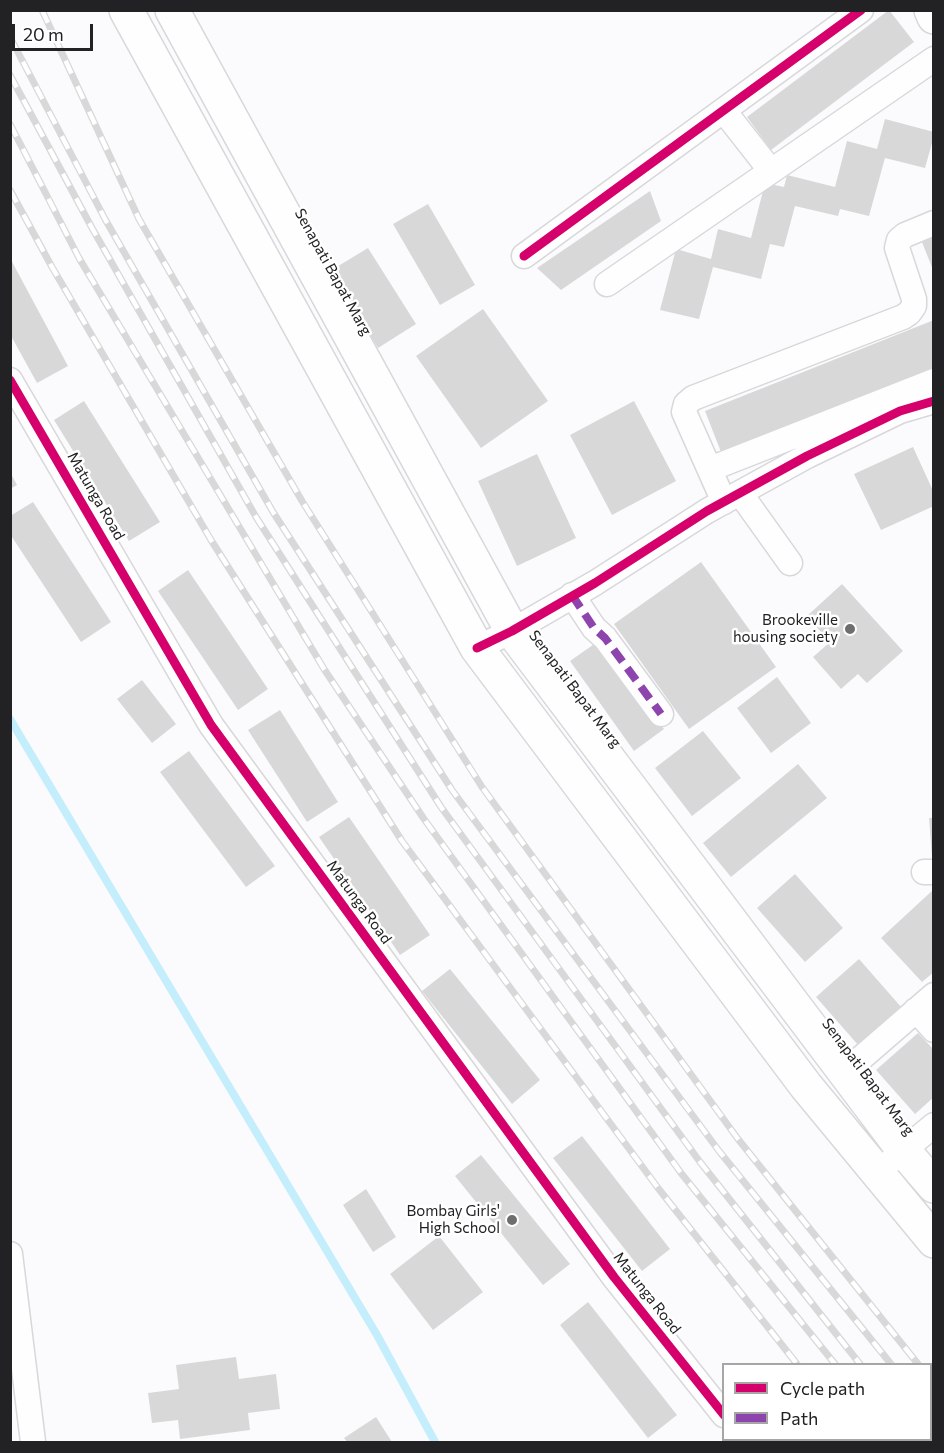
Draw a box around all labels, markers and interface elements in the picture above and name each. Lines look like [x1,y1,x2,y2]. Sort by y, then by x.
scale bar [15,12,96,50]
text: 20 m [23,23,64,45]
street label: Senapati Bapat Marg [291,205,375,339]
street label: Matunga Road [63,449,129,543]
place label: Brookeville housing society [733,611,838,646]
marker: Brookeville housing society [843,622,857,636]
street label: Senapati Bapat Marg [525,627,625,751]
street label: Matunga Road [323,857,395,947]
street label: Senapati Bapat Marg [818,1015,918,1139]
place label: Bombay Girls' High School [407,1202,500,1237]
marker: Bombay Girls' High School [505,1213,519,1227]
street label: Matunga Road [609,1248,685,1338]
legend [722,1363,932,1441]
text: Cycle path [780,1377,865,1399]
text: Path [780,1407,818,1429]

